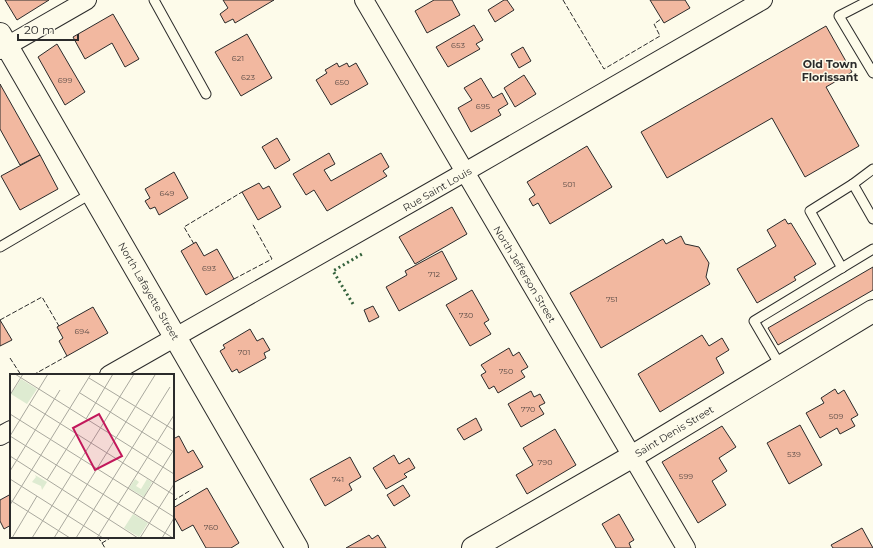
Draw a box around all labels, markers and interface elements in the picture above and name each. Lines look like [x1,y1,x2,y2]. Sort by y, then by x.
scale bar [18,16,78,42]
text: 20 m [24,22,55,37]
house number: 653 [451,40,465,50]
house number: 621 [232,53,244,63]
district label: Old Town Florissant [802,57,858,84]
house number: 623 [241,72,255,82]
house number: 699 [58,75,72,85]
house number: 650 [335,77,349,87]
house number: 695 [476,101,491,111]
street label: Rue Saint Louis [401,164,474,214]
house number: 501 [563,179,575,189]
house number: 649 [160,188,175,198]
street label: North Jefferson Street [491,224,559,325]
street label: North Lafayette Street [115,240,182,342]
house number: 693 [202,263,217,273]
house number: 712 [428,269,441,279]
house number: 751 [606,294,618,304]
house number: 730 [459,310,473,320]
house number: 694 [74,326,90,336]
house number: 701 [238,347,250,357]
house number: 750 [499,366,513,376]
inset map [10,374,174,538]
street label: Saint Denis Street [632,403,716,460]
house number: 770 [521,404,535,414]
house number: 509 [829,411,843,421]
house number: 539 [787,449,801,459]
house number: 790 [538,457,552,467]
house number: 599 [679,471,693,481]
house number: 741 [332,474,344,484]
house number: 760 [204,522,218,532]

